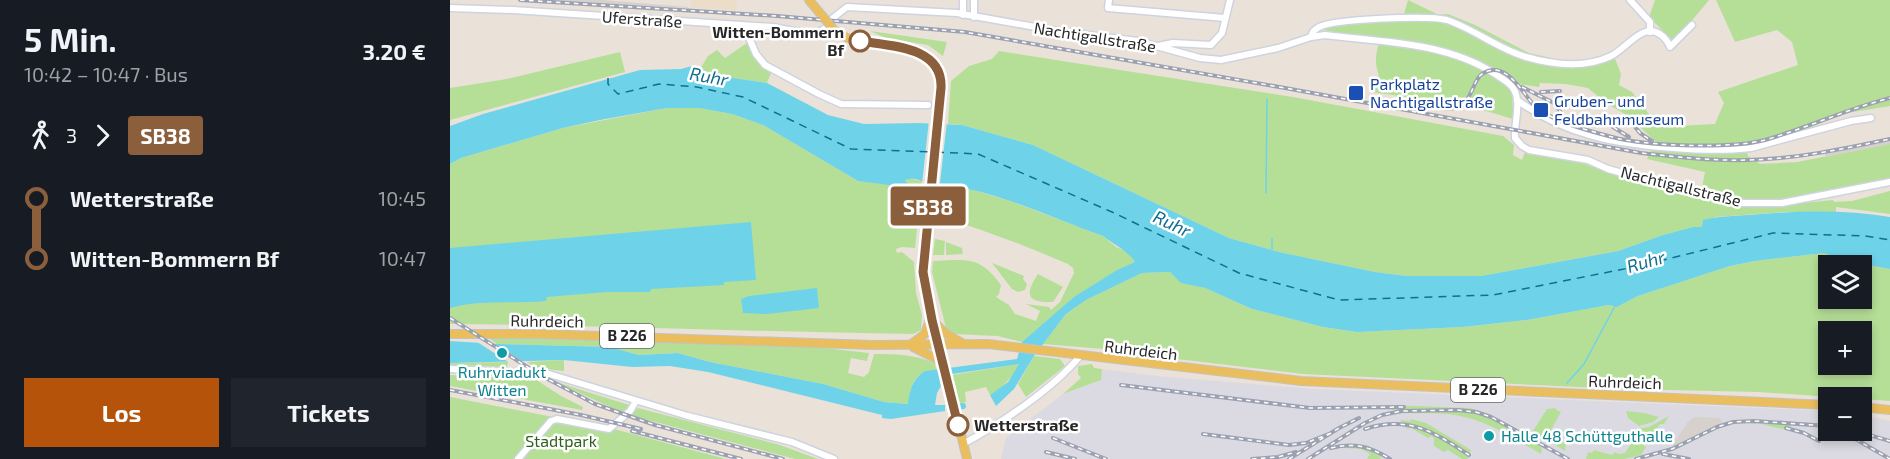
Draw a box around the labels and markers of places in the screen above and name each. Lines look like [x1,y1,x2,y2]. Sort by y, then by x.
place label: Witten-Bommern Bf [712,22,845,59]
marker: Witten-Bommern Bf [849,30,871,52]
place label: Parkplatz Nachtigallstraße [1370,74,1493,111]
marker: Parkplatz Nachtigallstraße [1347,84,1365,102]
place label: Gruben- und Feldbahnmuseum [1554,91,1684,128]
marker: Gruben- und Feldbahnmuseum [1532,101,1550,119]
marker: Ruhrviadukt Witten [495,346,509,360]
place label: Ruhrviadukt Witten [458,362,546,399]
marker: Wetterstraße [947,414,969,436]
place label: Wetterstraße [974,415,1079,434]
place label: Halle 48 Schüttguthalle [1501,426,1673,445]
marker: Halle 48 Schüttguthalle [1482,429,1496,443]

